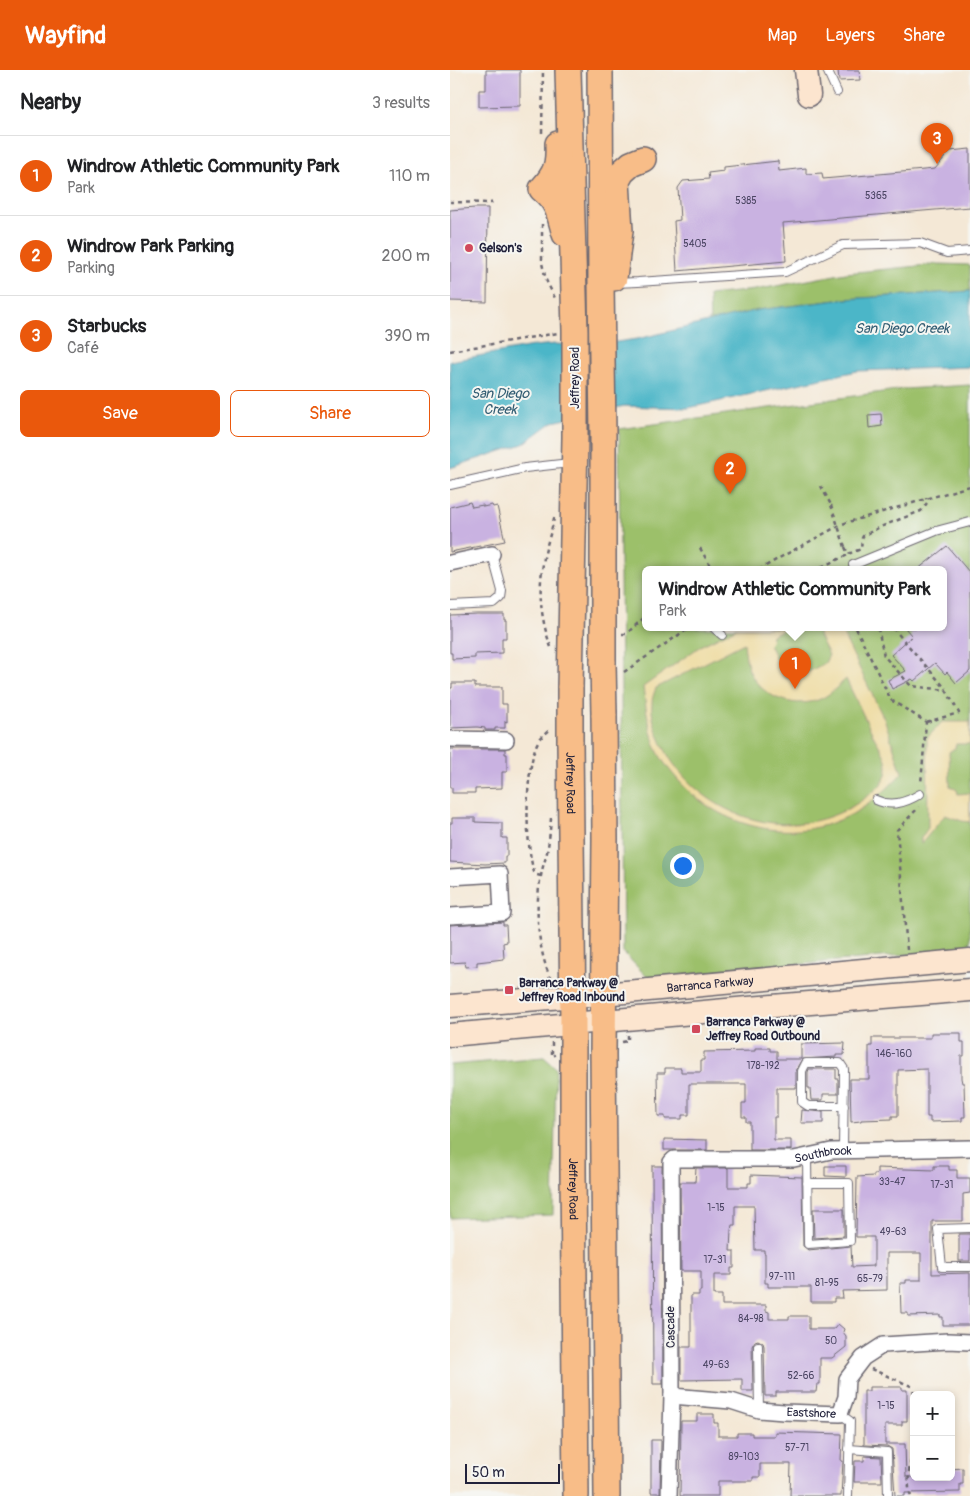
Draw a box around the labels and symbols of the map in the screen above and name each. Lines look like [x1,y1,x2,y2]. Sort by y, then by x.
pin: 3 [921,123,953,164]
house number: 5365 [865,190,887,202]
house number: 5385 [735,195,757,207]
house number: 5405 [683,238,707,250]
place label: Gelson's [479,241,523,256]
marker: Gelson's [463,242,475,254]
water label: San Diego Creek [855,320,950,337]
street label: Jeffrey Road [568,347,583,409]
water label: San Diego Creek [471,385,530,418]
pin: 2 [714,453,746,494]
pin: 1 [779,648,811,689]
street label: Jeffrey Road [563,752,578,814]
your location [670,853,696,879]
street label: Barranca Parkway [666,973,754,996]
place label: Barranca Parkway @ Jeffrey Road Inbound [519,976,625,1005]
marker: Barranca Parkway @ Jeffrey Road Inbound [503,984,515,996]
place label: Barranca Parkway @ Jeffrey Road Outbound [706,1015,820,1044]
marker: Barranca Parkway @ Jeffrey Road Outbound [690,1023,702,1035]
house number: 146-160 [876,1048,912,1060]
house number: 178-192 [746,1060,780,1072]
street label: Southbrook [793,1143,852,1166]
street label: Jeffrey Road [565,1158,581,1220]
house number: 33-47 [879,1176,906,1188]
house number: 17-31 [931,1179,954,1191]
house number: 1-15 [707,1202,725,1214]
house number: 49-63 [880,1226,907,1238]
house number: 17-31 [704,1254,727,1266]
house number: 97-111 [769,1271,795,1283]
house number: 65-79 [857,1273,883,1285]
house number: 81-95 [815,1277,839,1289]
street label: Cascade [663,1306,679,1348]
house number: 84-98 [738,1313,764,1325]
house number: 50 [825,1335,837,1347]
house number: 49-63 [703,1359,730,1371]
house number: 52-66 [788,1370,815,1382]
house number: 1-15 [877,1400,895,1412]
street label: Eastshore [786,1405,836,1421]
house number: 57-71 [785,1442,809,1454]
house number: 89-103 [729,1451,760,1463]
scale bar [465,1461,560,1484]

